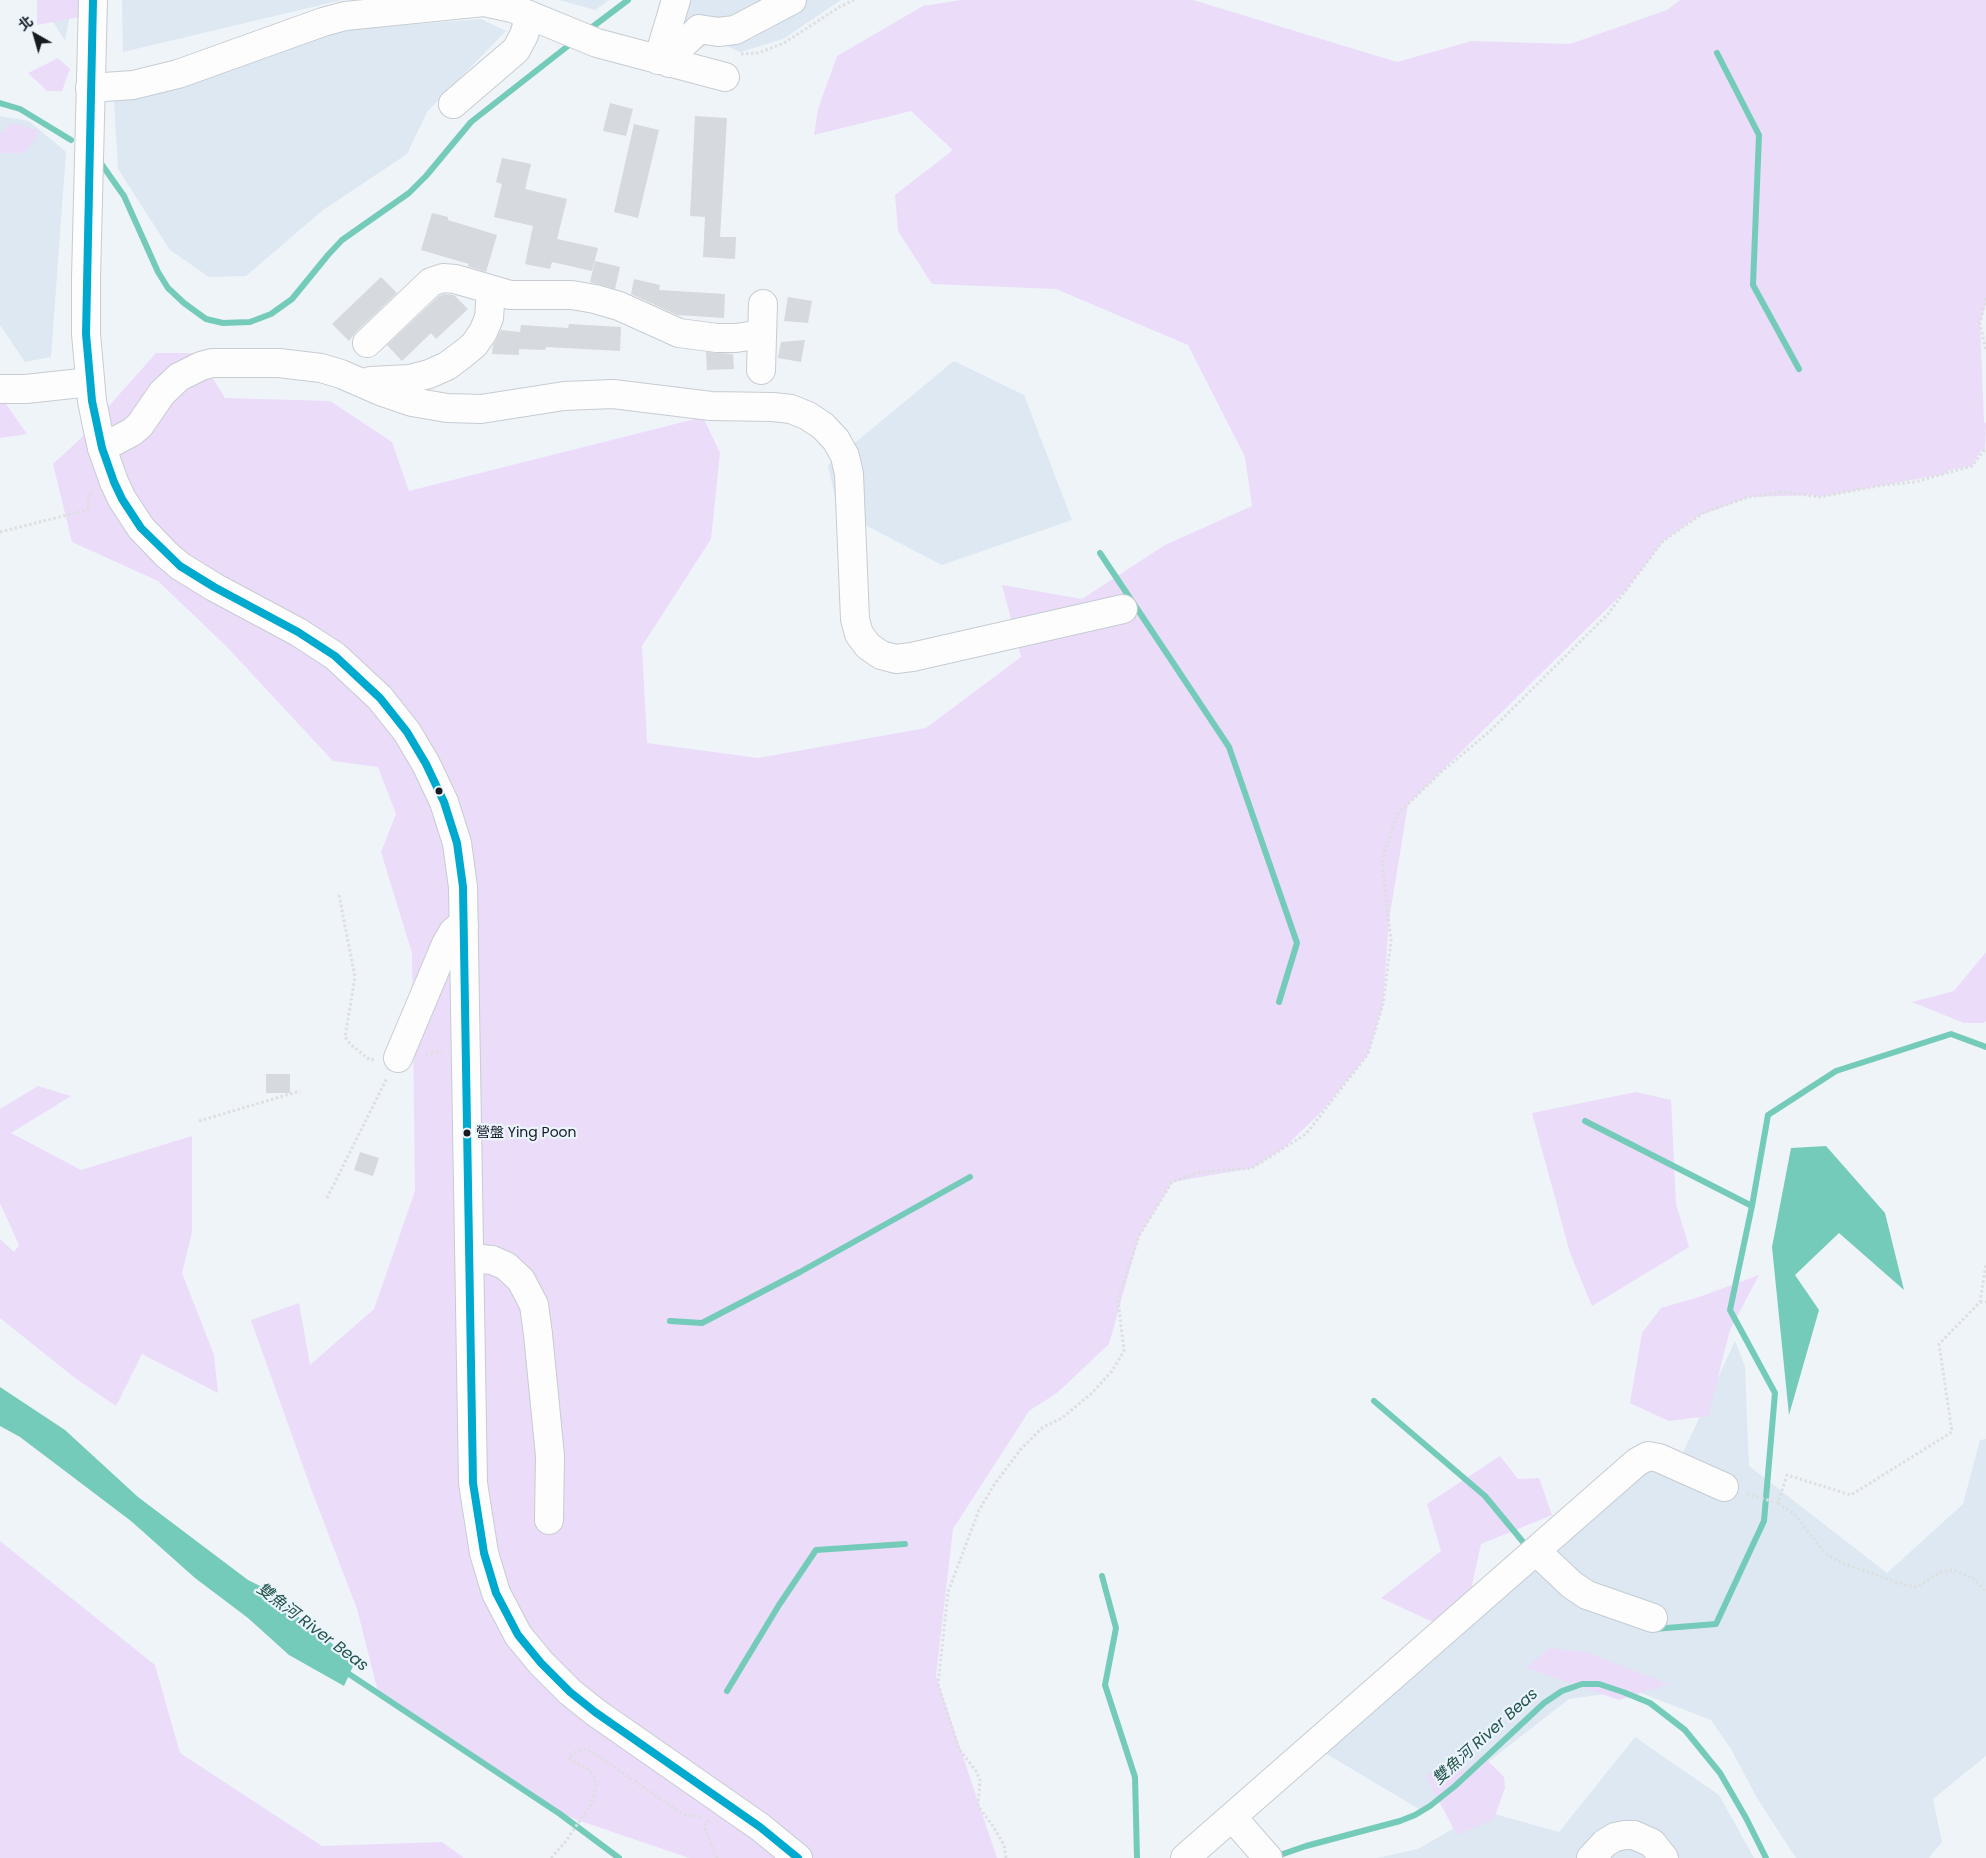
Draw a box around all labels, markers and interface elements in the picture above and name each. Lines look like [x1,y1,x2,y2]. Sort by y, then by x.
north arrow [10,10,60,60]
text: 北 [14,11,37,35]
unlabelled marker [434,786,444,796]
place label: 營盤 Ying Poon [476,1125,577,1141]
marker: 營盤 Ying Poon [462,1128,472,1138]
water label: 雙魚河 River Beas [252,1580,372,1676]
water label: 雙魚河 River Beas [1429,1685,1543,1789]

